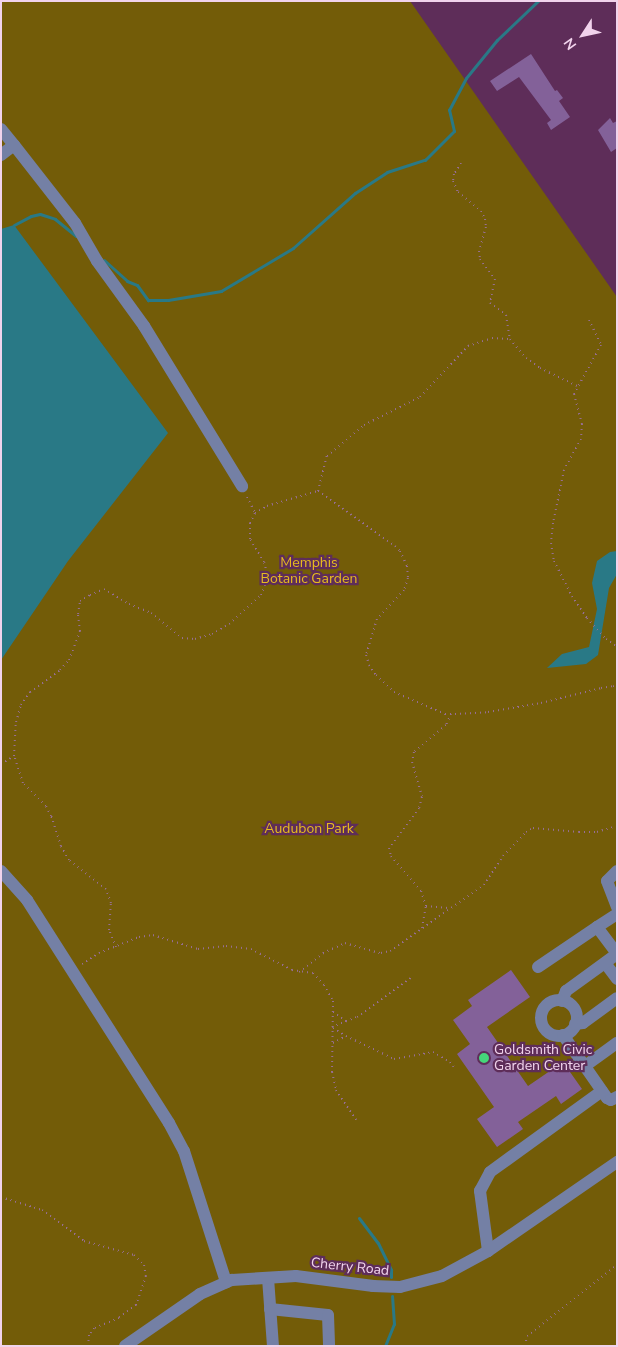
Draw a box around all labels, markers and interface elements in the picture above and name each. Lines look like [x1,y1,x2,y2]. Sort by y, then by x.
north arrow [558,10,608,60]
text: N [560,34,581,54]
park label: Memphis Botanic Garden [261,555,357,588]
park label: Audubon Park [264,821,354,837]
place label: Goldsmith Civic Garden Center [494,1042,592,1074]
marker: Goldsmith Civic Garden Center [478,1052,490,1064]
street label: Cherry Road [310,1255,390,1279]

